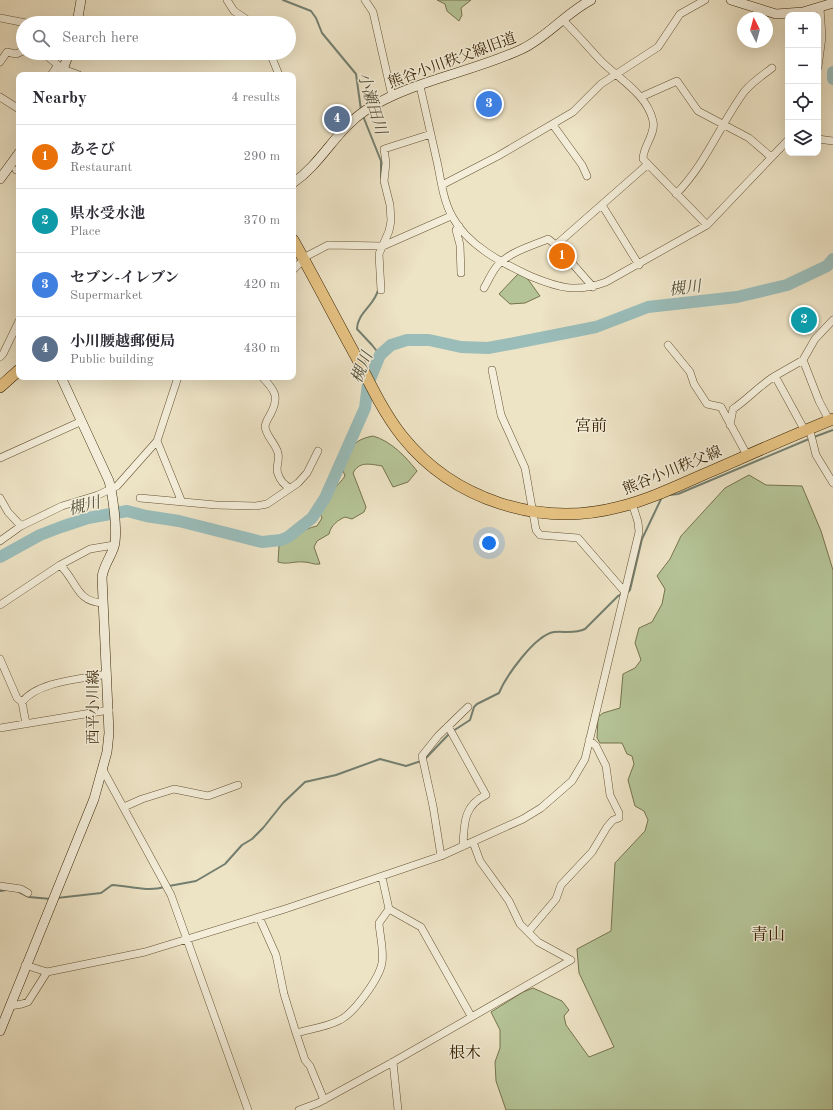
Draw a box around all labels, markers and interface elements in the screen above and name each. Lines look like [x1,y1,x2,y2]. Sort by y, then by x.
north arrow [737,12,773,48]
map controls [785,12,821,156]
button: + [785,12,821,48]
search box [16,16,296,60]
icon: search [30,27,52,49]
street label: 熊谷小川秩父線旧道 [386,29,519,92]
text: Search here [62,31,139,46]
button: − [785,48,821,84]
water label: 小瀬田川 [354,70,391,138]
button: locate [785,84,821,120]
pin: 3 [476,89,502,119]
text: Nearby [32,90,87,107]
text: 4 results [231,91,280,104]
pin: 4 [324,104,350,134]
button: layers [785,120,821,156]
text: あそび [70,143,115,158]
text: 1 [41,150,49,163]
text: 290 m [243,150,280,163]
text: Restaurant [70,161,132,174]
text: 県水受水池 [70,207,145,222]
text: 2 [41,214,49,227]
text: 370 m [243,214,280,227]
text: Place [70,225,100,238]
pin: 1 [549,241,575,271]
text: セブン-イレブン [70,271,179,286]
water label: 槻川 [668,277,704,299]
text: 3 [41,278,49,291]
text: 420 m [243,278,280,291]
text: Supermarket [70,289,142,302]
pin: 2 [791,305,817,335]
text: 小川腰越郵便局 [70,335,175,350]
text: 4 [41,342,49,355]
text: 430 m [243,342,280,355]
water label: 槻川 [348,347,377,386]
text: Public building [70,353,154,366]
district label: 宮前 [575,417,607,435]
street label: 熊谷小川秩父線 [620,443,724,498]
water label: 槻川 [67,493,104,519]
your location [479,533,499,553]
street label: 西平小川線 [85,669,102,745]
district label: 青山 [751,925,785,944]
district label: 根木 [449,1044,481,1062]

